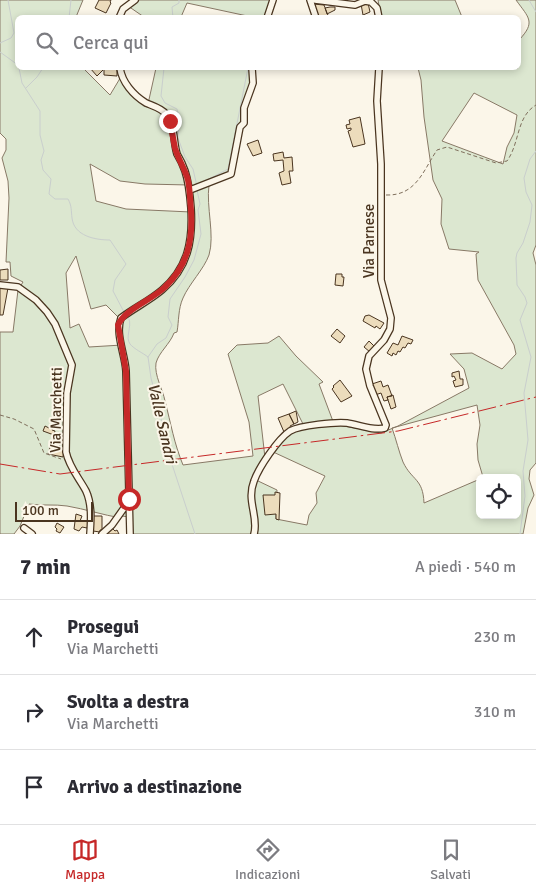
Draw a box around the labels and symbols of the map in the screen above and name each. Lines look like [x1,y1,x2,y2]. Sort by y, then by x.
route end [159,110,182,133]
street label: Via Parnese [360,204,378,278]
street label: Via Marchetti [46,367,66,453]
water label: Valle Sandri [143,381,181,467]
route start [118,488,141,511]
scale bar [15,499,92,522]

